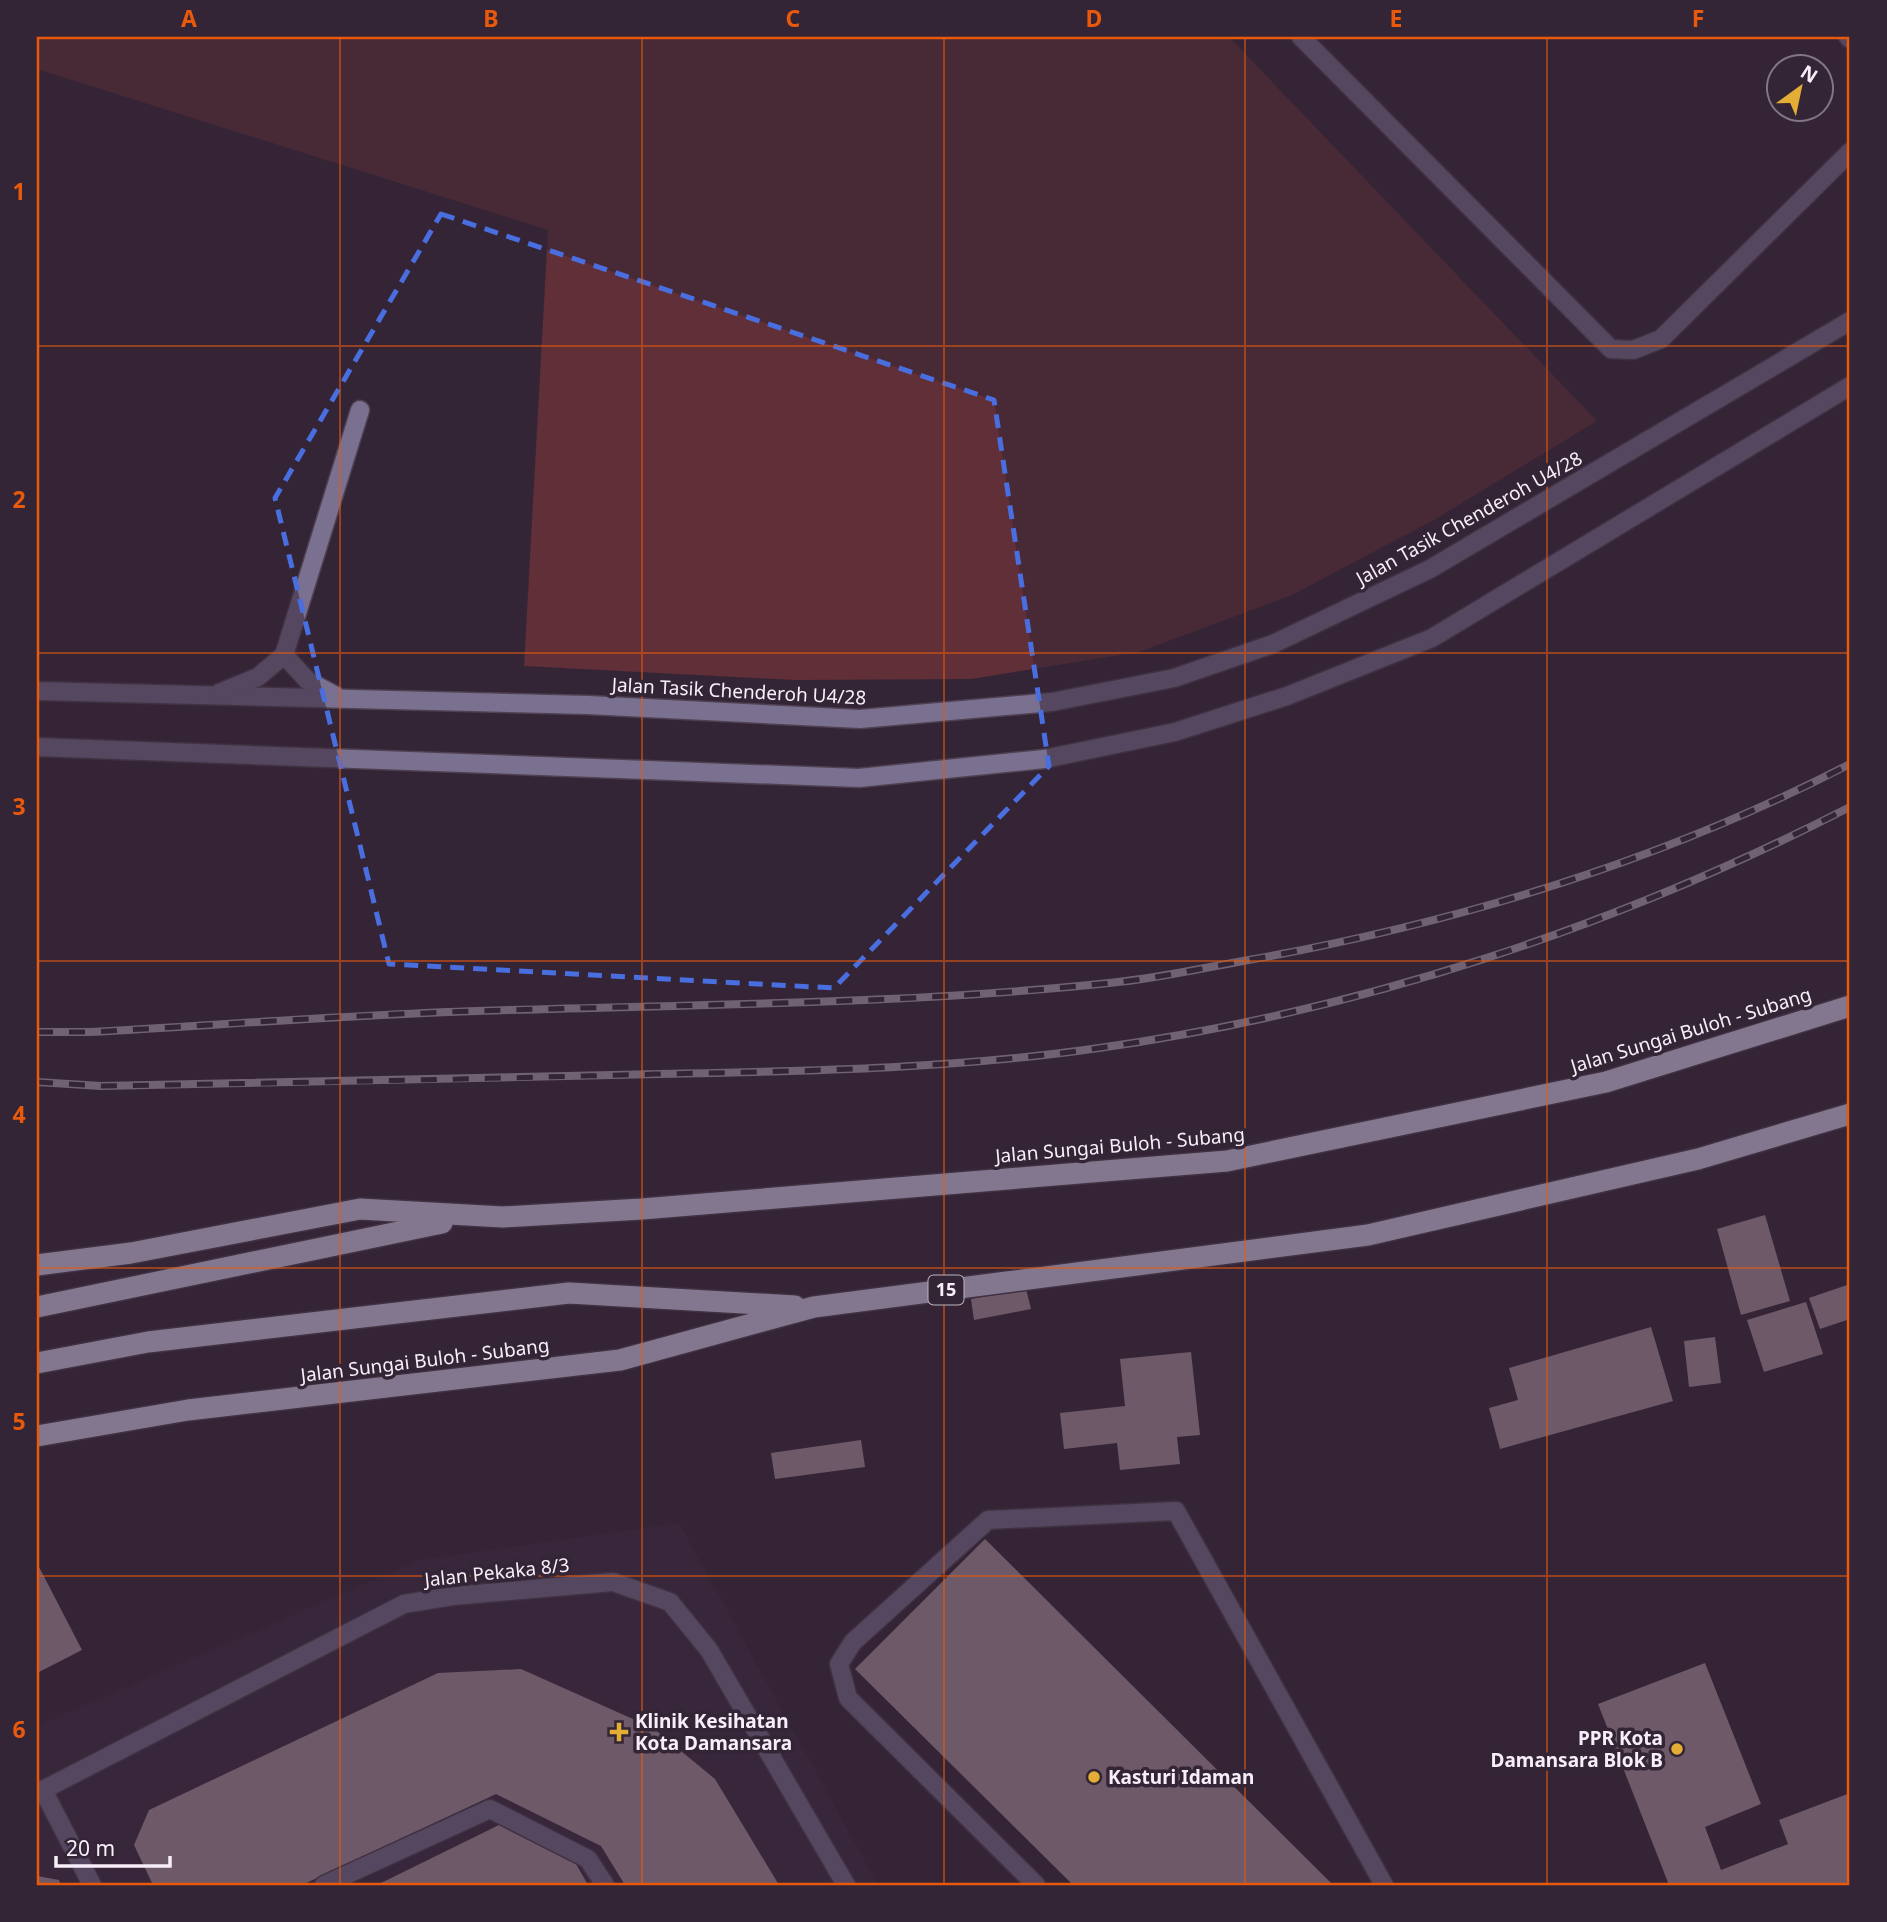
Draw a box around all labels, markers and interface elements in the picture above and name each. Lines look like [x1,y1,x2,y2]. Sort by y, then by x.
text: A [181,2,197,34]
text: B [483,2,499,34]
text: C [786,2,801,34]
text: D [1086,2,1102,34]
text: E [1390,2,1402,34]
text: F [1692,2,1704,34]
north arrow [1764,52,1834,122]
text: N [1796,59,1823,89]
text: 1 [12,175,26,207]
street label: Jalan Tasik Chenderoh U4/28 [1350,445,1587,592]
text: 2 [12,483,26,515]
street label: Jalan Tasik Chenderoh U4/28 [609,671,867,711]
text: 3 [12,790,26,822]
street label: Jalan Sungai Buloh - Subang [1566,981,1815,1080]
text: 4 [12,1098,26,1130]
street label: Jalan Sungai Buloh - Subang [992,1121,1246,1169]
road number: 15 [928,1275,964,1304]
street label: Jalan Sungai Buloh - Subang [297,1332,551,1388]
text: 5 [12,1405,26,1437]
street label: Jalan Pekaka 8/3 [421,1551,571,1593]
place label: Klinik Kesihatan Kota Damansara [635,1708,792,1756]
text: 6 [12,1713,26,1745]
marker: Klinik Kesihatan Kota Damansara [609,1722,629,1742]
place label: PPR Kota Damansara Blok B [1491,1725,1663,1773]
marker: PPR Kota Damansara Blok B [1669,1741,1685,1757]
place label: Kasturi Idaman [1108,1764,1254,1790]
marker: Kasturi Idaman [1086,1769,1102,1785]
scale bar [56,1824,170,1868]
text: 20 m [66,1834,115,1862]

